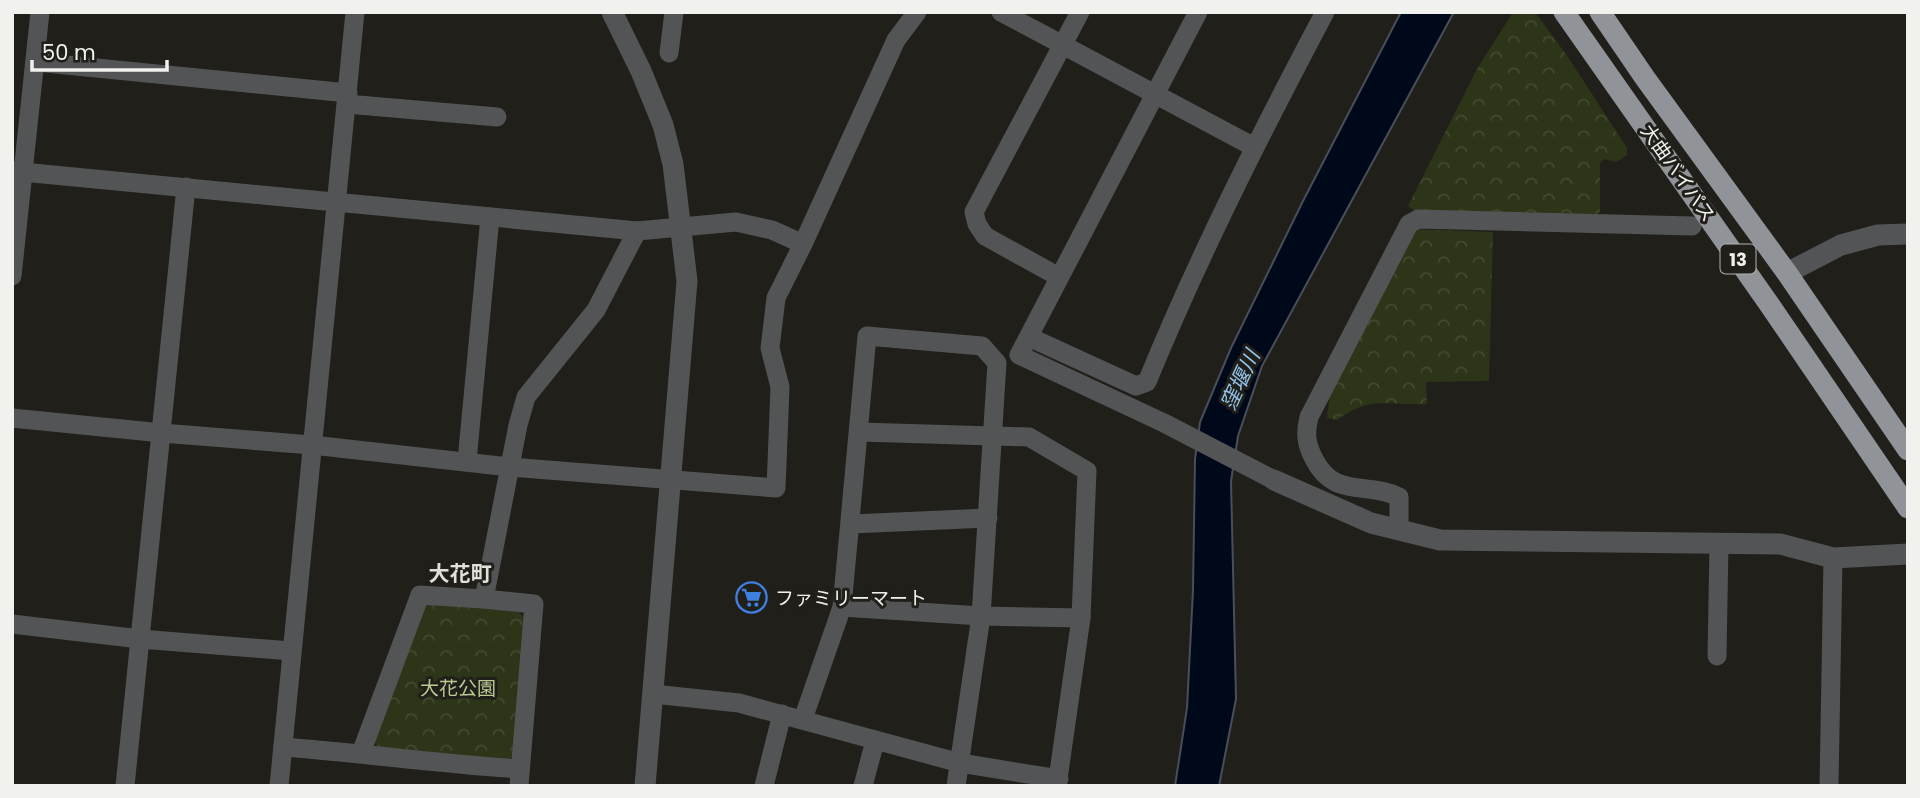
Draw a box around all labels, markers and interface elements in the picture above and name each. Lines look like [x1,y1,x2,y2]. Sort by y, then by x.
scale bar [32,28,166,72]
text: 50 m [42,38,96,67]
street label: 大曲バイパス [1634,119,1722,227]
road number: 13 [1720,244,1756,274]
water label: 窪堰川 [1214,344,1267,415]
district label: 大花町 [429,559,492,588]
supermarket icon: ファミリーマート [735,581,769,615]
place label: ファミリーマート [775,585,927,612]
park label: 大花公園 [420,675,496,702]

